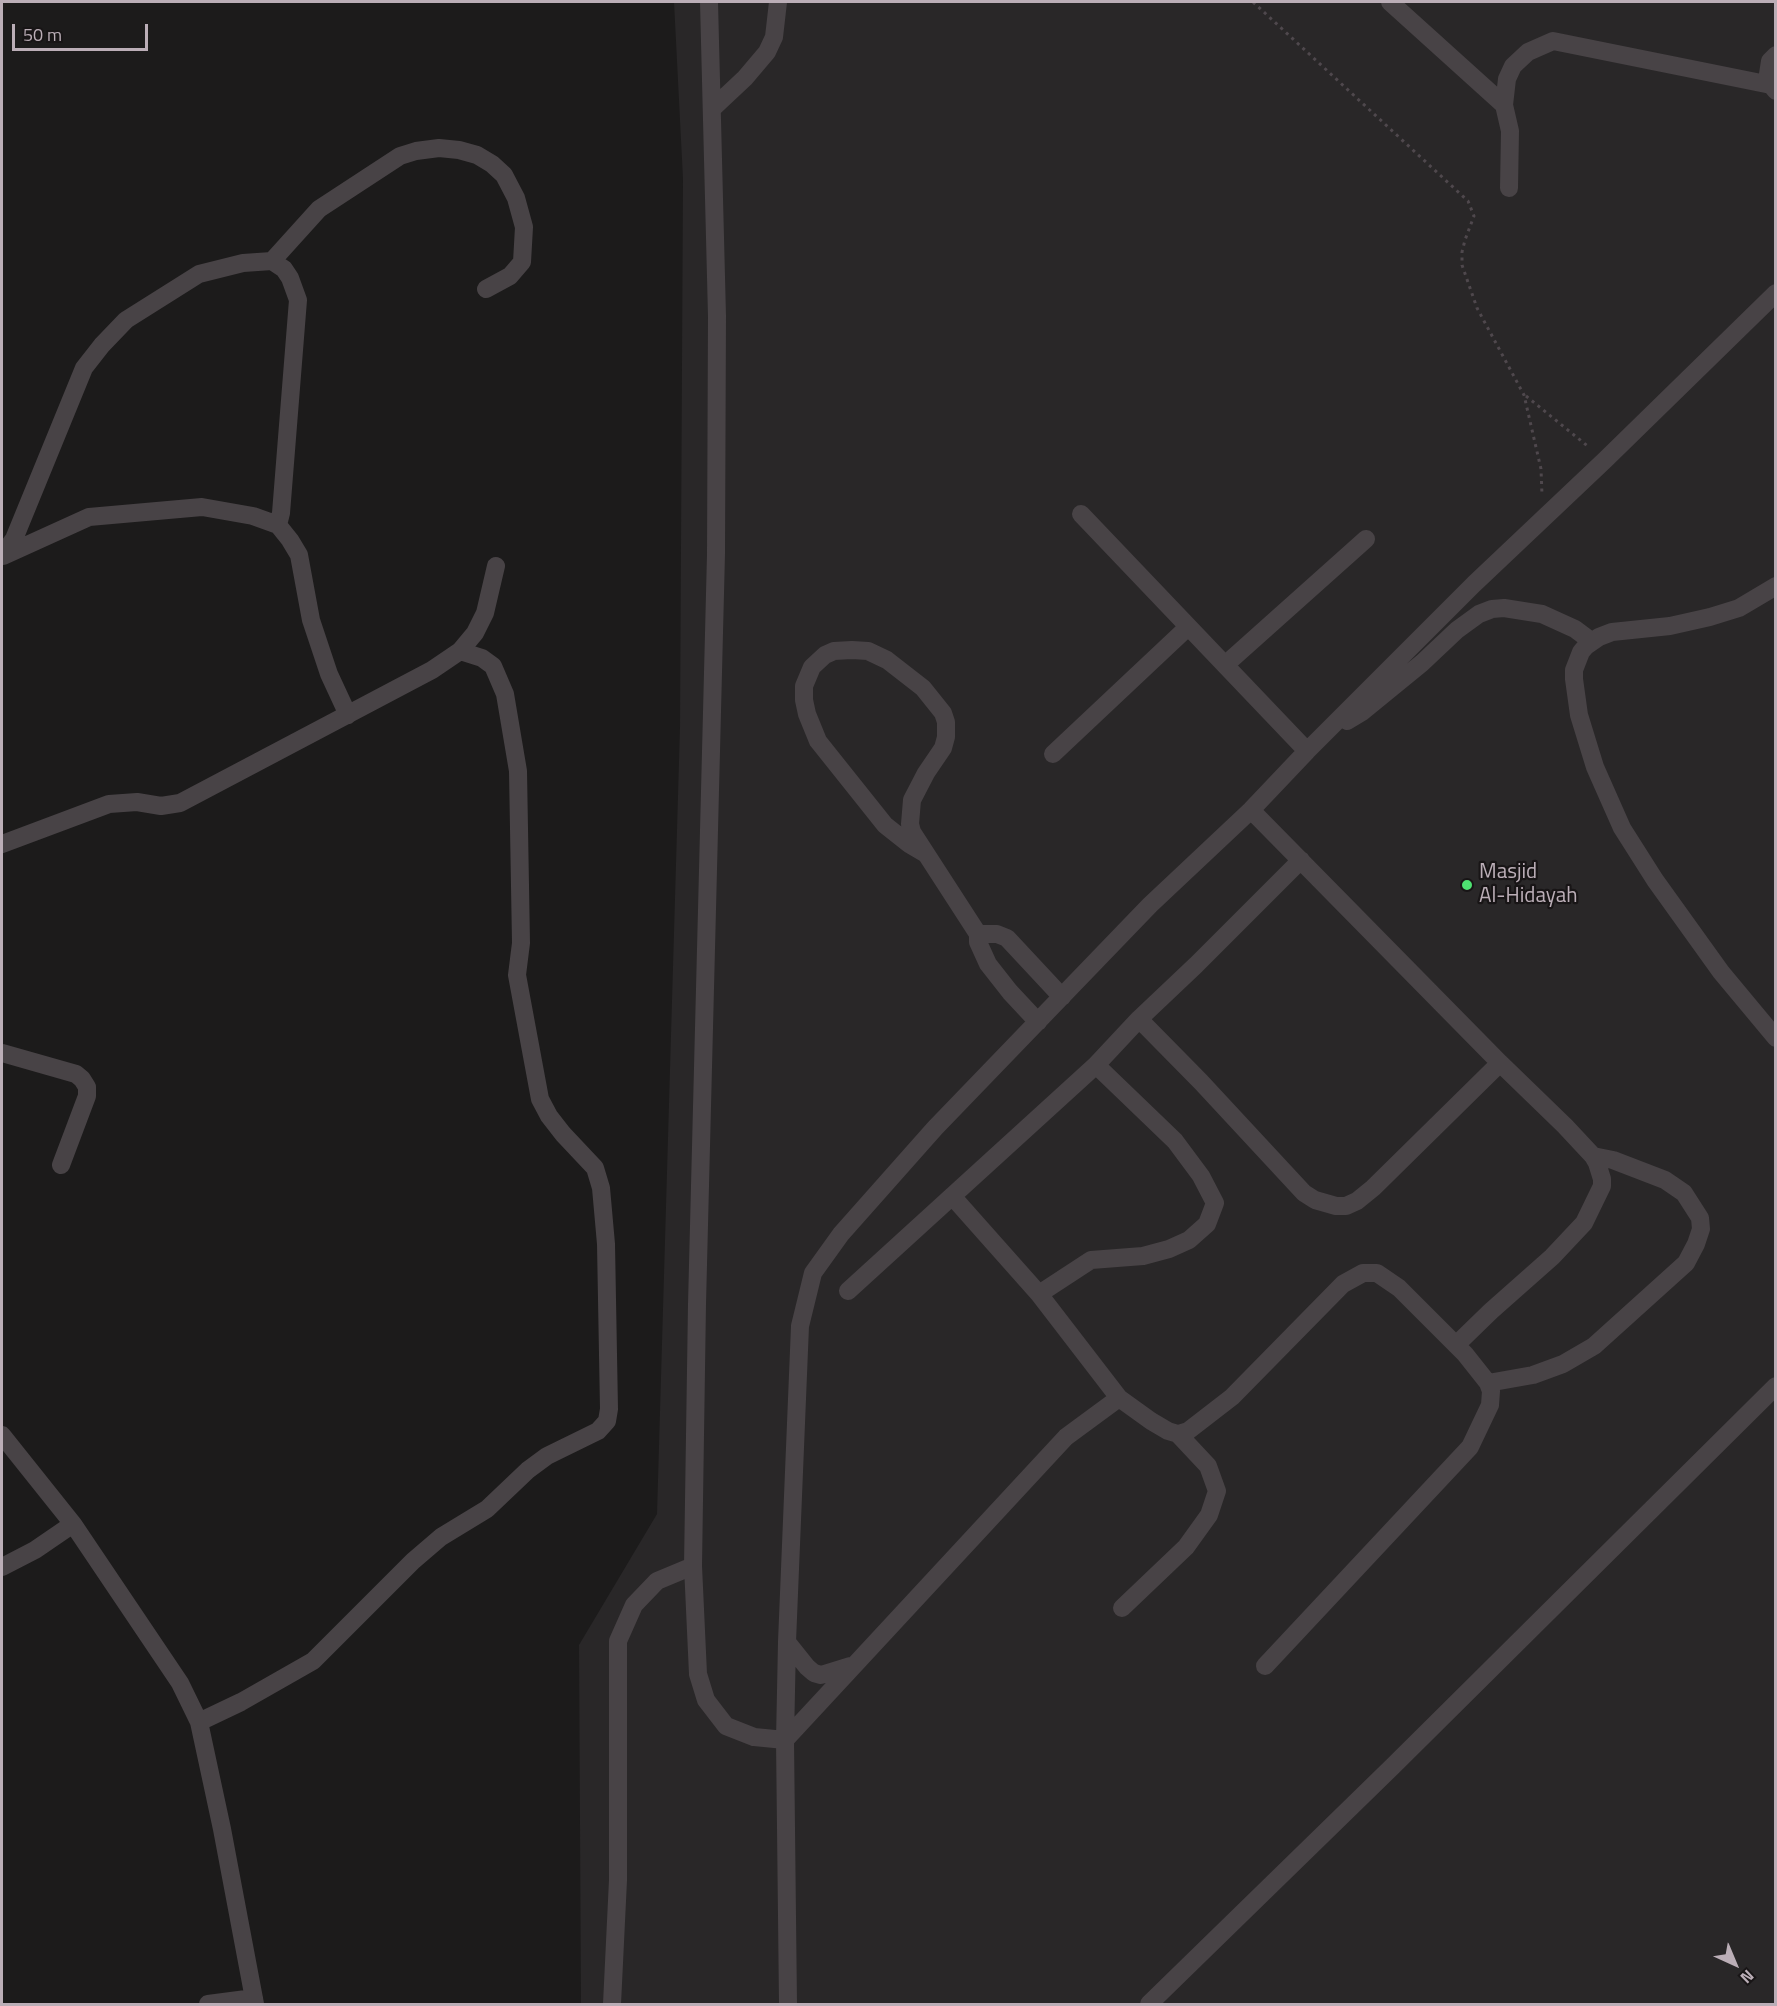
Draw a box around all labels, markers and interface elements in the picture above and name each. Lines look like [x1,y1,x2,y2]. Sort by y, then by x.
scale bar [15,12,152,50]
text: 50 m [23,21,62,48]
place label: Masjid Al-Hidayah [1479,860,1578,910]
marker: Masjid Al-Hidayah [1460,878,1474,892]
north arrow [1705,1934,1765,1994]
text: N [1735,1964,1760,1989]

